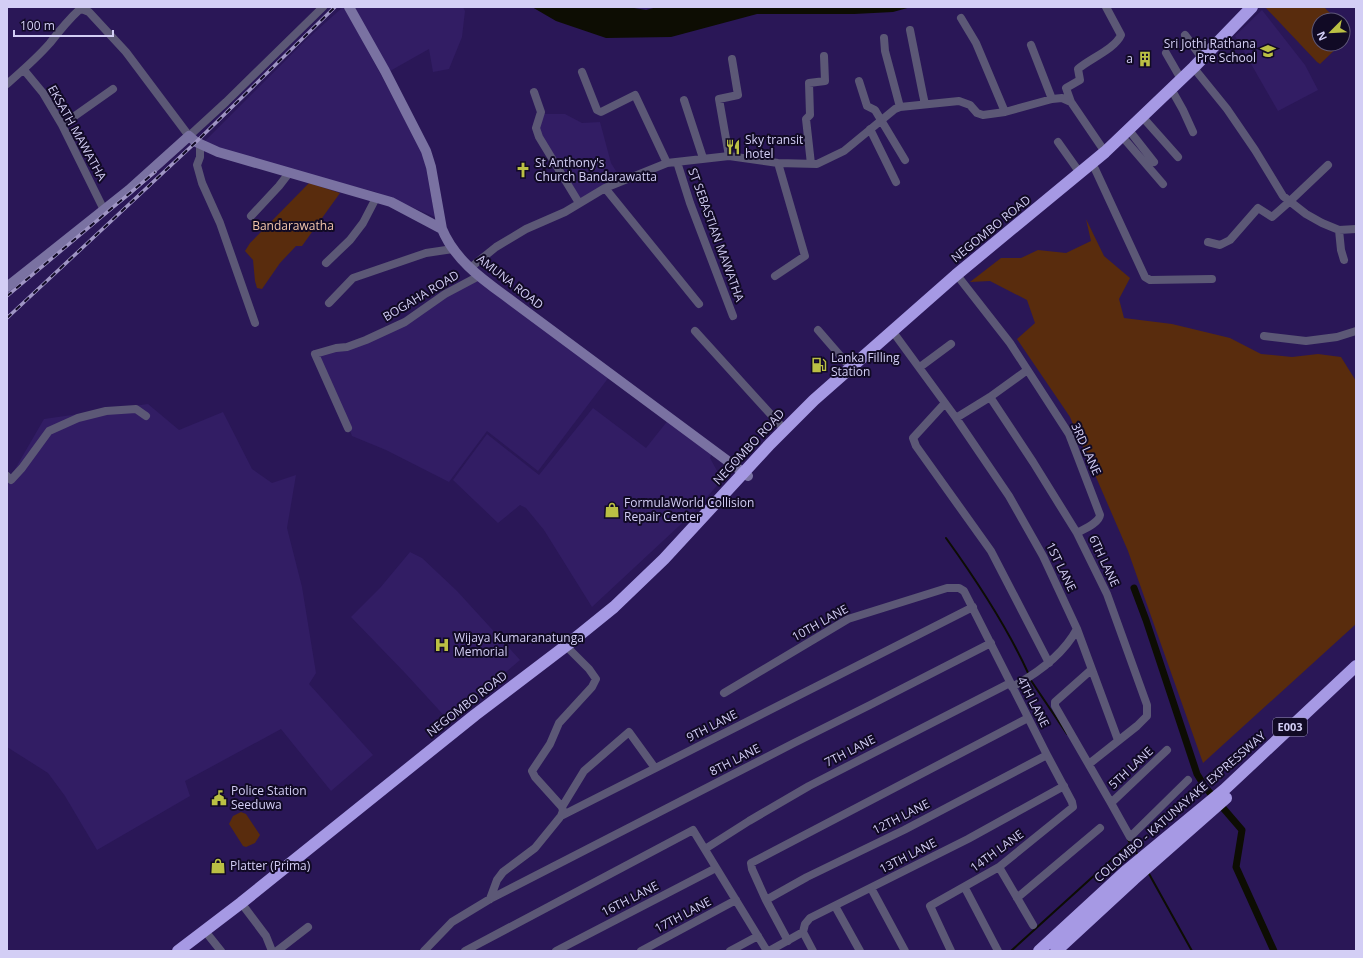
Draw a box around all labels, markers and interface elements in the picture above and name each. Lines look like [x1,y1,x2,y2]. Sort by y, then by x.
scale bar [14,12,113,38]
north arrow [1311,12,1351,52]
text: 100 m [20,17,55,34]
text: N [1313,29,1330,43]
place label: Sri Jothi Rathana Pre School [1164,35,1256,66]
school or university icon: Sri Jothi Rathana Pre School [1259,42,1277,60]
place label: a [1126,50,1133,67]
building icon: a [1136,50,1154,68]
street label: EKSATH MAWATHA [44,82,111,184]
place label: Sky transit hotel [745,131,803,162]
restaurant icon: Sky transit hotel [724,138,742,156]
place label: St Anthony's Church Bandarawatta [535,154,657,185]
church icon: St Anthony's Church Bandarawatta [514,161,532,179]
street label: ST SEBASTIAN MAWATHA [684,166,749,304]
street label: NEGOMBO ROAD [947,191,1034,266]
park label: Bandarawatha [252,217,334,234]
street label: AMUNA ROAD [474,250,547,313]
street label: BOGAHA ROAD [380,266,462,325]
place label: Lanka Filling Station [831,349,900,380]
fuel station icon: Lanka Filling Station [810,356,828,374]
street label: NEGOMBO ROAD [709,405,788,488]
street label: 3RD LANE [1067,420,1106,478]
place label: FormulaWorld Collision Repair Center [624,494,754,525]
shop icon: FormulaWorld Collision Repair Center [603,501,621,519]
street label: 6TH LANE [1085,532,1124,589]
street label: 1ST LANE [1042,539,1081,594]
street label: 10TH LANE [789,600,851,645]
place label: Wijaya Kumaranatunga Memorial [454,629,584,660]
hospital icon: Wijaya Kumaranatunga Memorial [433,636,451,654]
street label: NEGOMBO ROAD [423,667,510,740]
street label: 4TH LANE [1013,673,1054,730]
street label: 9TH LANE [683,705,740,746]
road number: E003 [1273,718,1307,736]
street label: COLOMBO - KATUNAYAKE EXPRESSWAY [1090,727,1269,886]
street label: 7TH LANE [821,730,878,771]
street label: 8TH LANE [706,739,763,780]
street label: 5TH LANE [1105,743,1157,793]
place label: Police Station Seeduwa [231,782,307,813]
public building icon: Police Station Seeduwa [210,789,228,807]
street label: 12TH LANE [869,795,932,838]
street label: 14TH LANE [967,826,1027,876]
street label: 13TH LANE [876,834,939,877]
shop icon: Platter (Prima) [209,857,227,875]
place label: Platter (Prima) [230,857,311,874]
street label: 16TH LANE [598,877,661,920]
street label: 17TH LANE [651,893,714,937]

